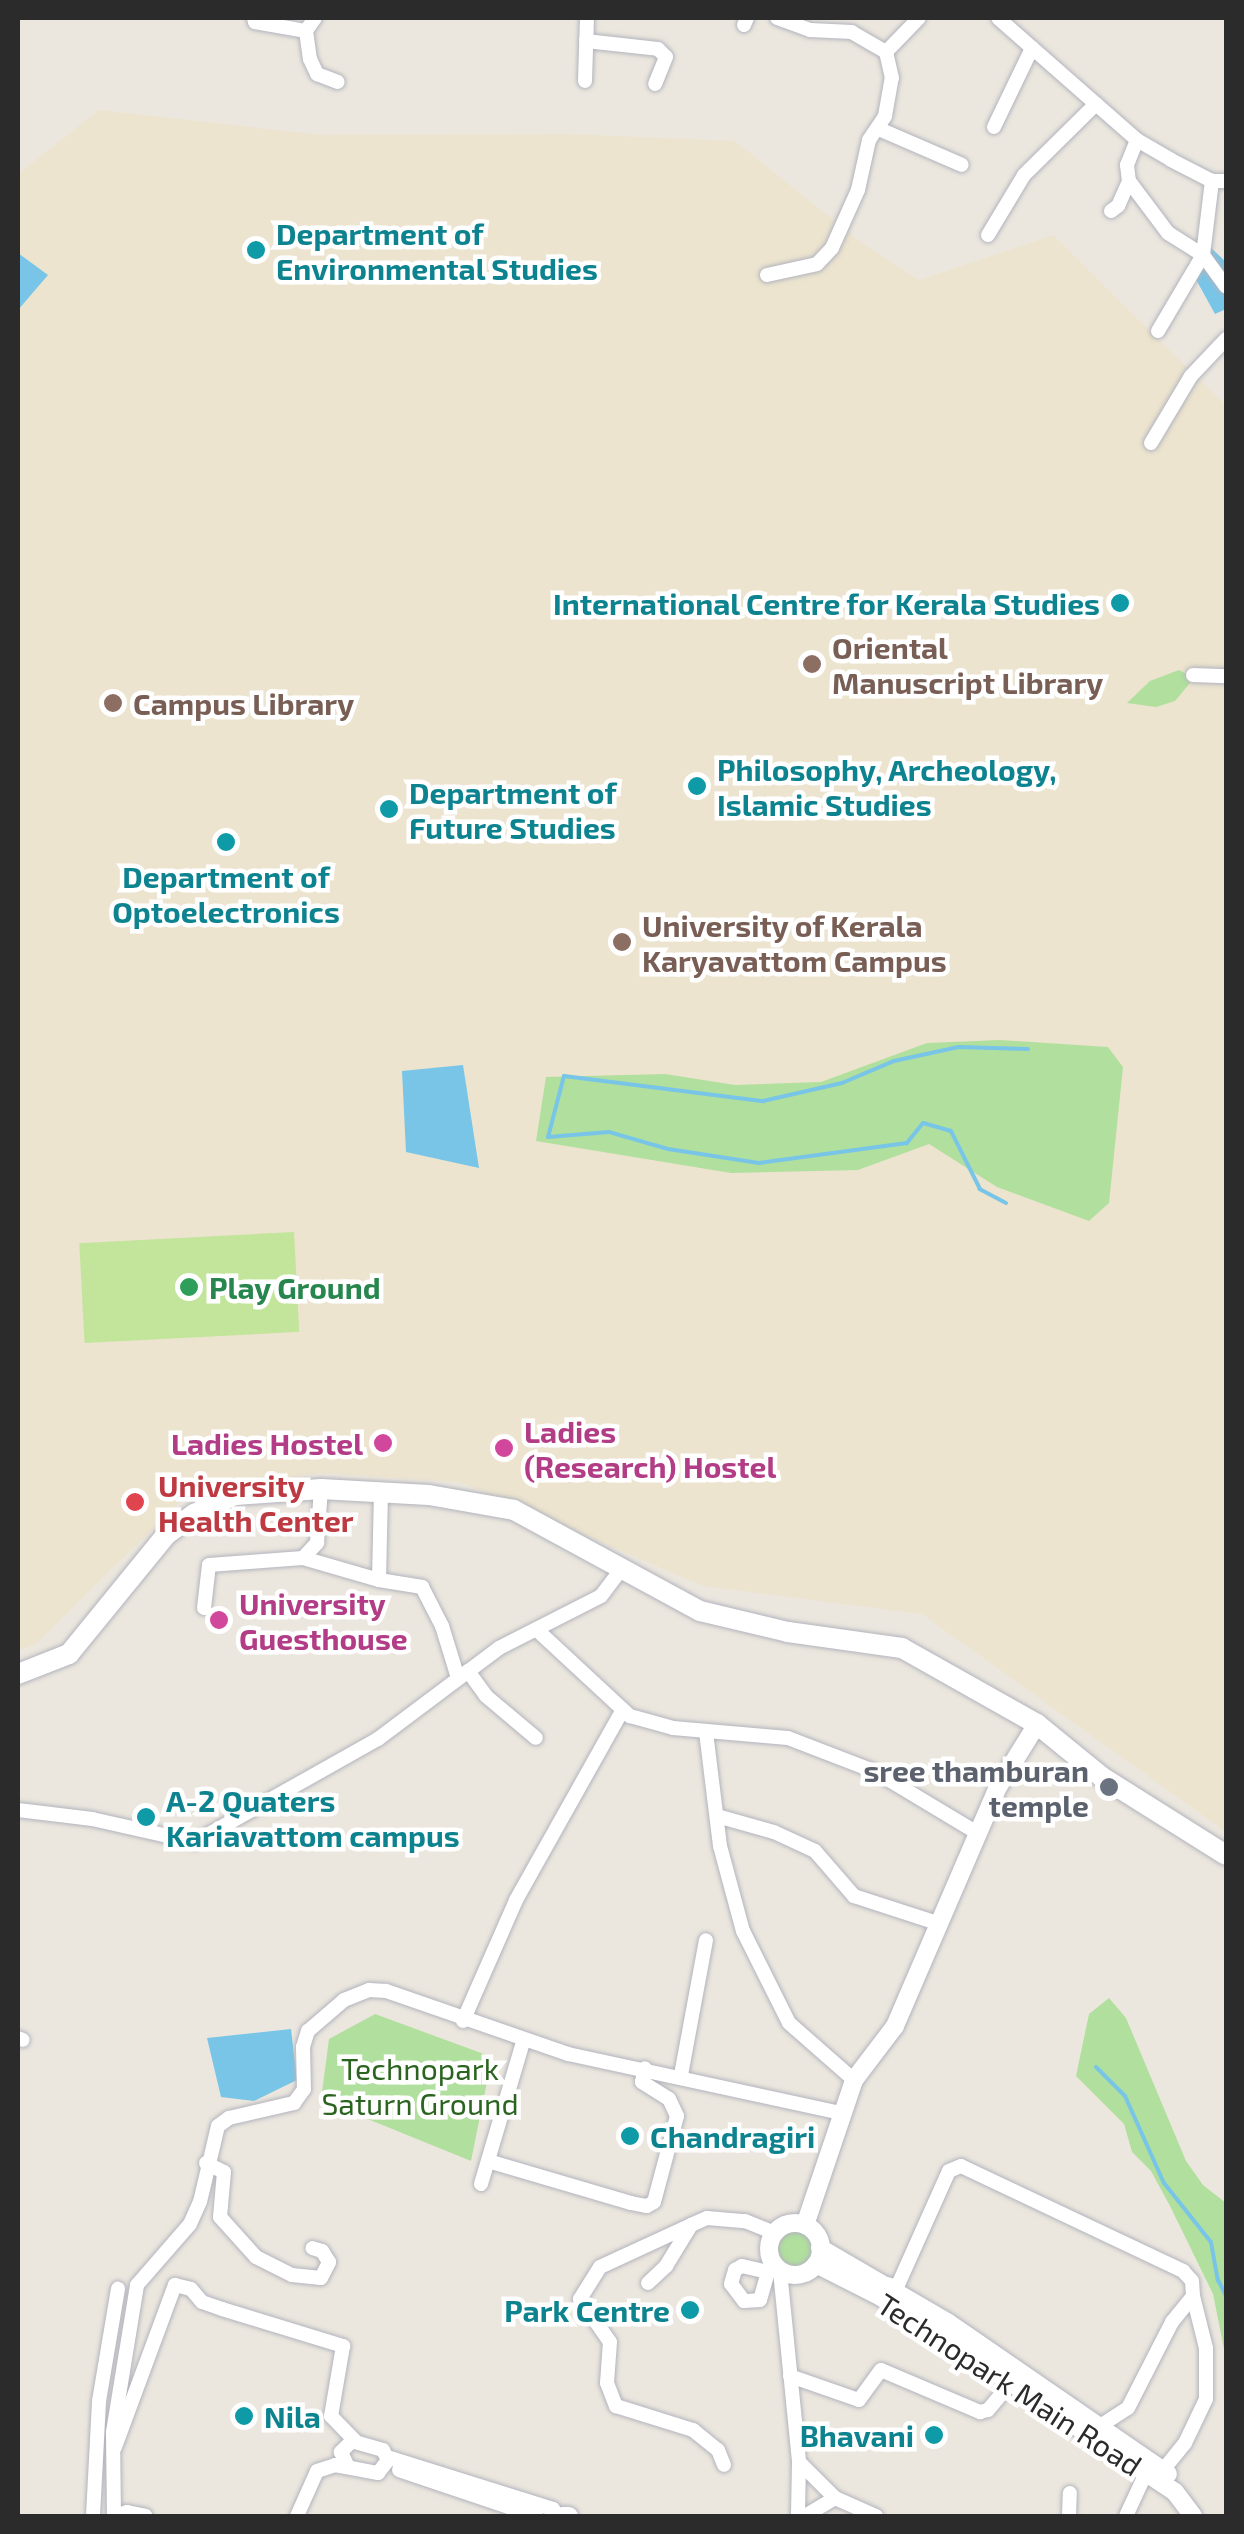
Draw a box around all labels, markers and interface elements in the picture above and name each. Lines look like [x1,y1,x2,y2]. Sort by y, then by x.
place label: Department of Environmental Studies [276,215,599,286]
marker: Department of Environmental Studies [245,239,267,261]
place label: International Centre for Kerala Studies [551,585,1100,621]
marker: International Centre for Kerala Studies [1109,592,1131,614]
place label: Oriental Manuscript Library [832,629,1103,700]
marker: Oriental Manuscript Library [801,653,823,675]
place label: Campus Library [133,685,354,721]
marker: Campus Library [102,692,124,714]
place label: Philosophy, Archeology, Islamic Studies [717,751,1057,822]
place label: Department of Future Studies [409,774,617,844]
marker: Philosophy, Archeology, Islamic Studies [686,775,708,797]
marker: Department of Future Studies [378,798,400,820]
marker: Department of Optoelectronics [215,831,237,853]
place label: Department of Optoelectronics [112,858,340,928]
place label: University of Kerala Karyavattom Campus [642,907,947,978]
marker: University of Kerala Karyavattom Campus [611,931,633,953]
place label: Play Ground [209,1269,381,1305]
marker: Play Ground [178,1276,200,1298]
place label: Ladies (Research) Hostel [524,1413,776,1484]
place label: Ladies Hostel [171,1425,363,1461]
marker: Ladies Hostel [372,1432,394,1454]
marker: Ladies (Research) Hostel [493,1437,515,1459]
place label: University Health Center [158,1467,354,1538]
marker: University Health Center [122,1489,148,1515]
place label: University Guesthouse [239,1585,408,1656]
marker: University Guesthouse [208,1609,230,1631]
place label: sree thamburan temple [863,1752,1089,1822]
marker: sree thamburan temple [1098,1776,1120,1798]
place label: A-2 Quaters Kariavattom campus [166,1782,460,1852]
marker: A-2 Quaters Kariavattom campus [135,1806,157,1828]
park label: Technopark Saturn Ground [321,2050,519,2120]
place label: Chandragiri [650,2118,815,2154]
marker: Chandragiri [619,2125,641,2147]
street label: Technopark Main Road [871,2285,1149,2483]
place label: Park Centre [504,2292,670,2328]
marker: Park Centre [679,2299,701,2321]
place label: Nila [264,2398,321,2434]
marker: Nila [233,2405,255,2427]
place label: Bhavani [800,2417,914,2453]
marker: Bhavani [923,2424,945,2446]

